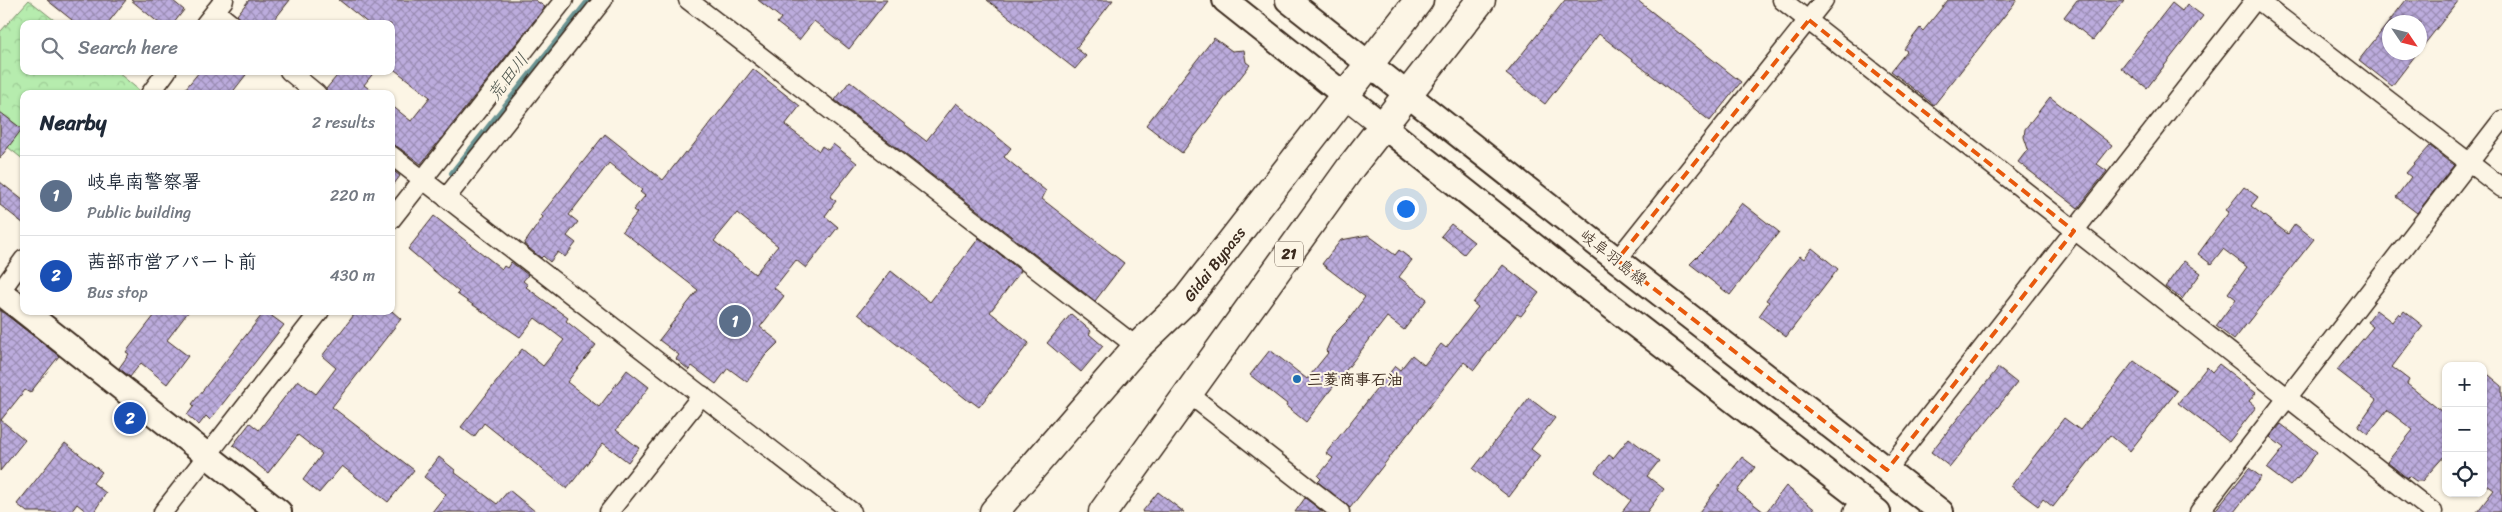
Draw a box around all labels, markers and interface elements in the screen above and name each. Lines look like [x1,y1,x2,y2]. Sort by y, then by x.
north arrow [2382,15,2427,60]
search box [20,20,395,75]
text: Search here [78,31,178,64]
icon: search [38,34,66,62]
water label: 荒田川 [479,46,537,108]
text: Nearby [40,104,106,142]
text: 2 results [312,108,375,137]
text: 岐阜南警察署 [87,165,201,198]
text: 1 [53,181,59,210]
text: 220 m [330,181,375,210]
your location [1393,196,1419,222]
text: Public building [87,198,191,227]
street label: Gidai Bypass [1176,220,1254,308]
street label: 岐阜羽島線 [1573,221,1654,293]
road number: 21 [1275,242,1303,266]
text: 茜部市営アパート前 [87,245,257,278]
text: 2 [51,261,61,290]
text: 430 m [330,261,375,290]
text: Bus stop [87,278,148,307]
pin: 1 [719,302,751,340]
map controls [2442,362,2487,497]
button: + [2442,362,2487,407]
place label: 三菱商事石油 [1307,365,1403,394]
marker: 三菱商事石油 [1291,373,1303,385]
pin: 2 [114,399,146,437]
button: − [2442,407,2487,452]
button: locate [2442,452,2487,497]

